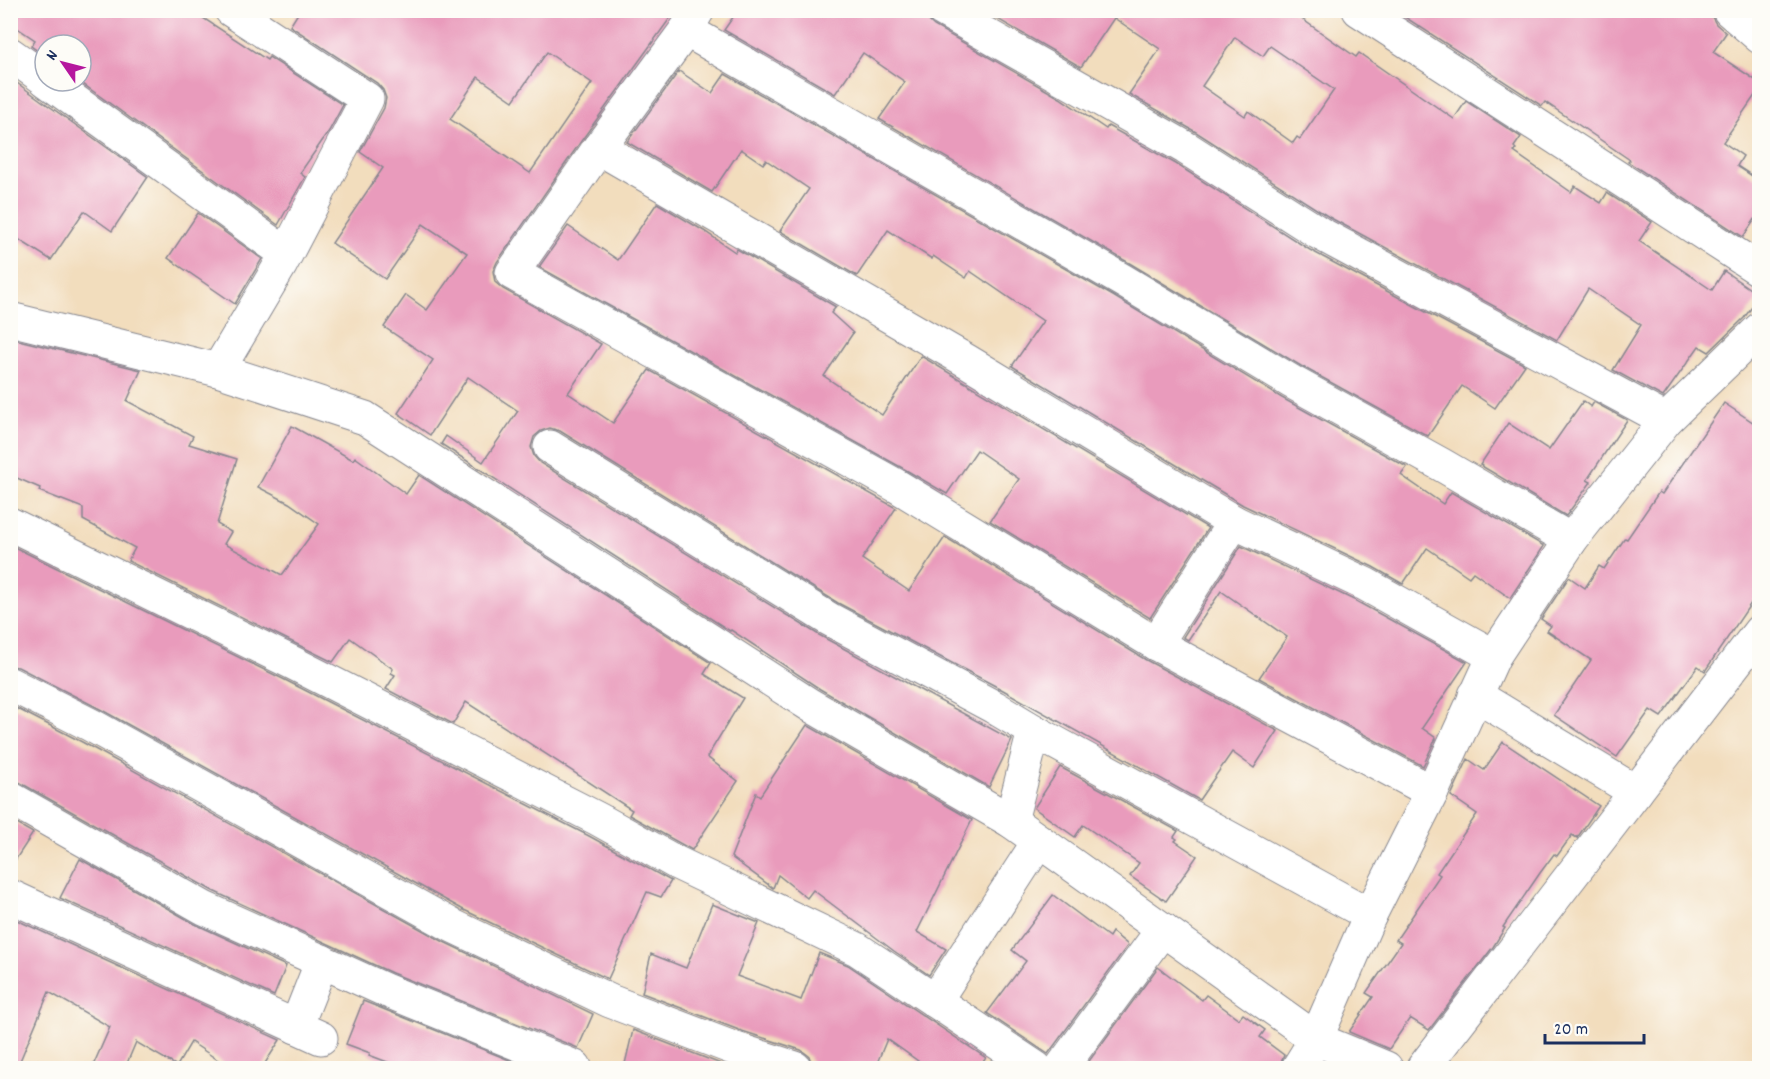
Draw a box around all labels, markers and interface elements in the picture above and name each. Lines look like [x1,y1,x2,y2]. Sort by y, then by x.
north arrow [33,33,93,93]
text: N [41,46,65,66]
scale bar [1545,1007,1644,1045]
text: 20 m [1554,1018,1588,1043]

